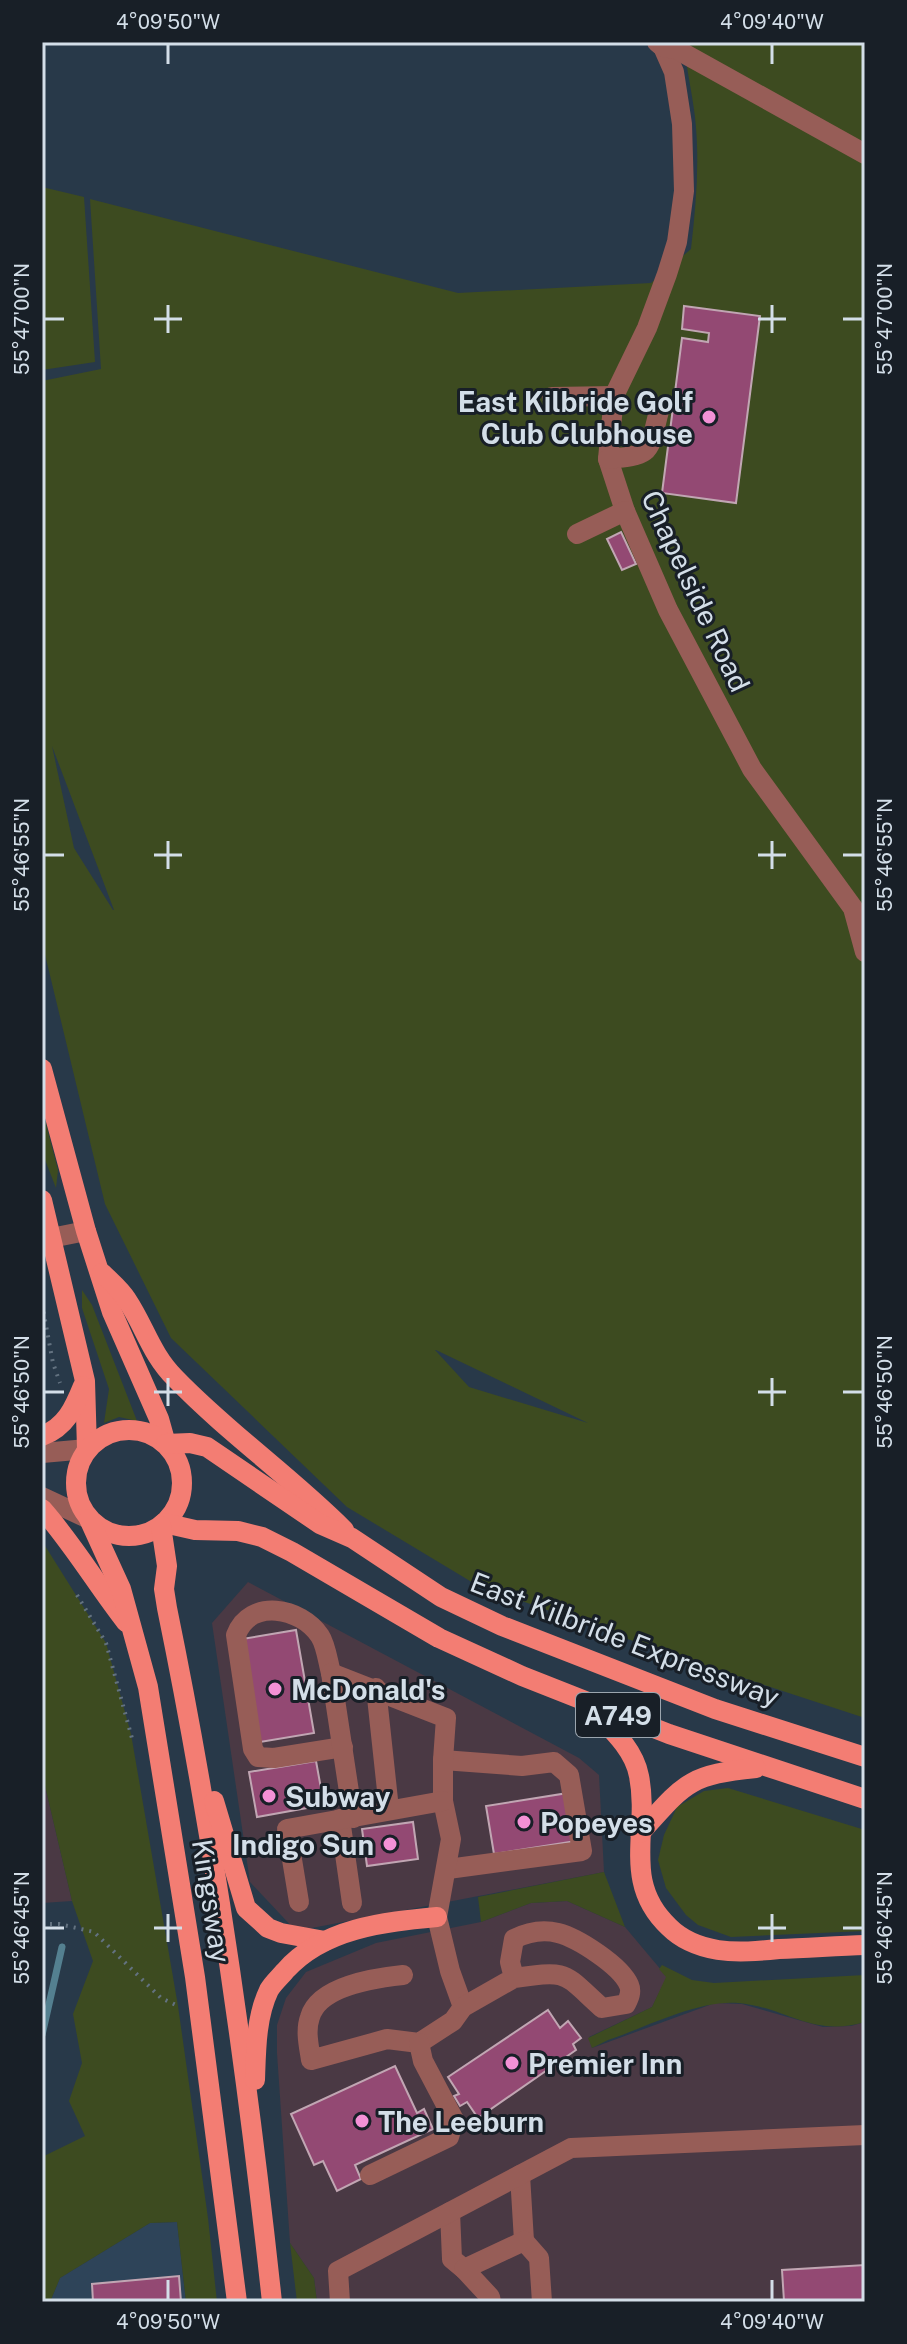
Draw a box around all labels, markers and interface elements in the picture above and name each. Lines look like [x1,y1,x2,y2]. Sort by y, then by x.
text: 4°09'50"W [116,10,220,34]
text: 4°09'40"W [720,10,824,34]
text: 55°47'00"N [10,263,34,375]
text: 55°47'00"N [873,263,897,375]
place label: East Kilbride Golf Club Clubhouse [458,385,693,450]
marker: East Kilbride Golf Club Clubhouse [700,408,718,426]
street label: Chapelside Road [635,485,757,697]
text: 55°46'55"N [10,798,34,912]
text: 55°46'55"N [873,798,897,912]
text: 55°46'50"N [10,1335,34,1449]
text: 55°46'50"N [873,1335,897,1449]
street label: East Kilbride Expressway [466,1565,784,1713]
place label: McDonald's [291,1673,445,1706]
marker: McDonald's [266,1680,284,1698]
road number: A749 [576,1693,660,1737]
place label: Subway [285,1780,391,1813]
marker: Subway [260,1787,278,1805]
place label: Popeyes [540,1806,653,1839]
marker: Popeyes [515,1813,533,1831]
place label: Indigo Sun [232,1828,374,1861]
marker: Indigo Sun [381,1835,399,1853]
street label: Kingsway [186,1837,238,1965]
text: 55°46'45"N [10,1871,34,1985]
text: 55°46'45"N [873,1871,897,1985]
place label: Premier Inn [528,2047,682,2080]
marker: Premier Inn [503,2054,521,2072]
place label: The Leeburn [378,2105,544,2138]
marker: The Leeburn [353,2112,371,2130]
text: 4°09'50"W [116,2310,220,2334]
text: 4°09'40"W [720,2310,824,2334]

